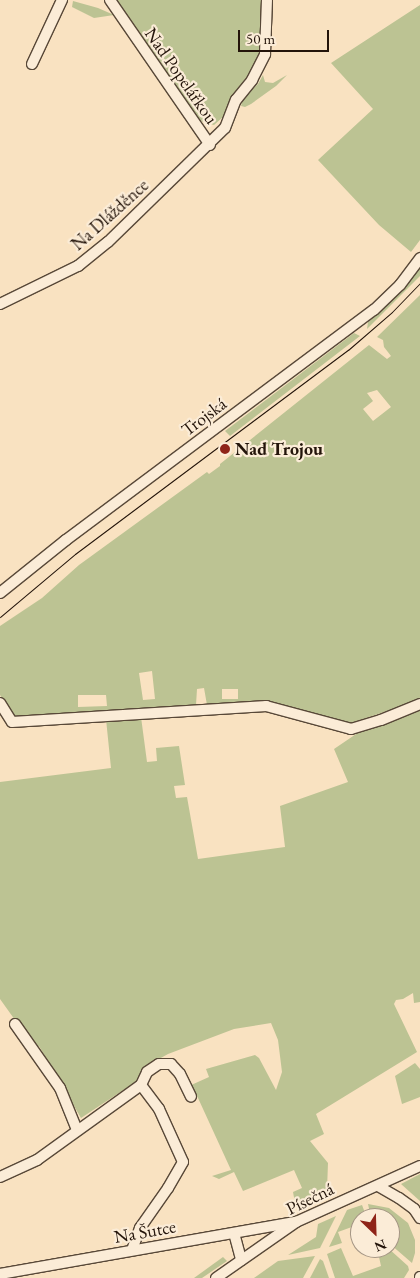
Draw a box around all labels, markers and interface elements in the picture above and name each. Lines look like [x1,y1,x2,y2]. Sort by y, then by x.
scale bar [240,20,331,52]
street label: Nad Popelářkou [140,24,222,128]
text: 50 m [246,29,275,48]
street label: Na Dlážděnce [67,175,153,255]
street label: Trojská [177,393,231,441]
place label: Nad Trojou [235,438,323,460]
marker: Nad Trojou [219,443,231,455]
street label: Písečná [282,1178,338,1220]
north arrow [350,1208,400,1258]
street label: Na Šutce [112,1216,178,1248]
text: N [372,1235,390,1256]

